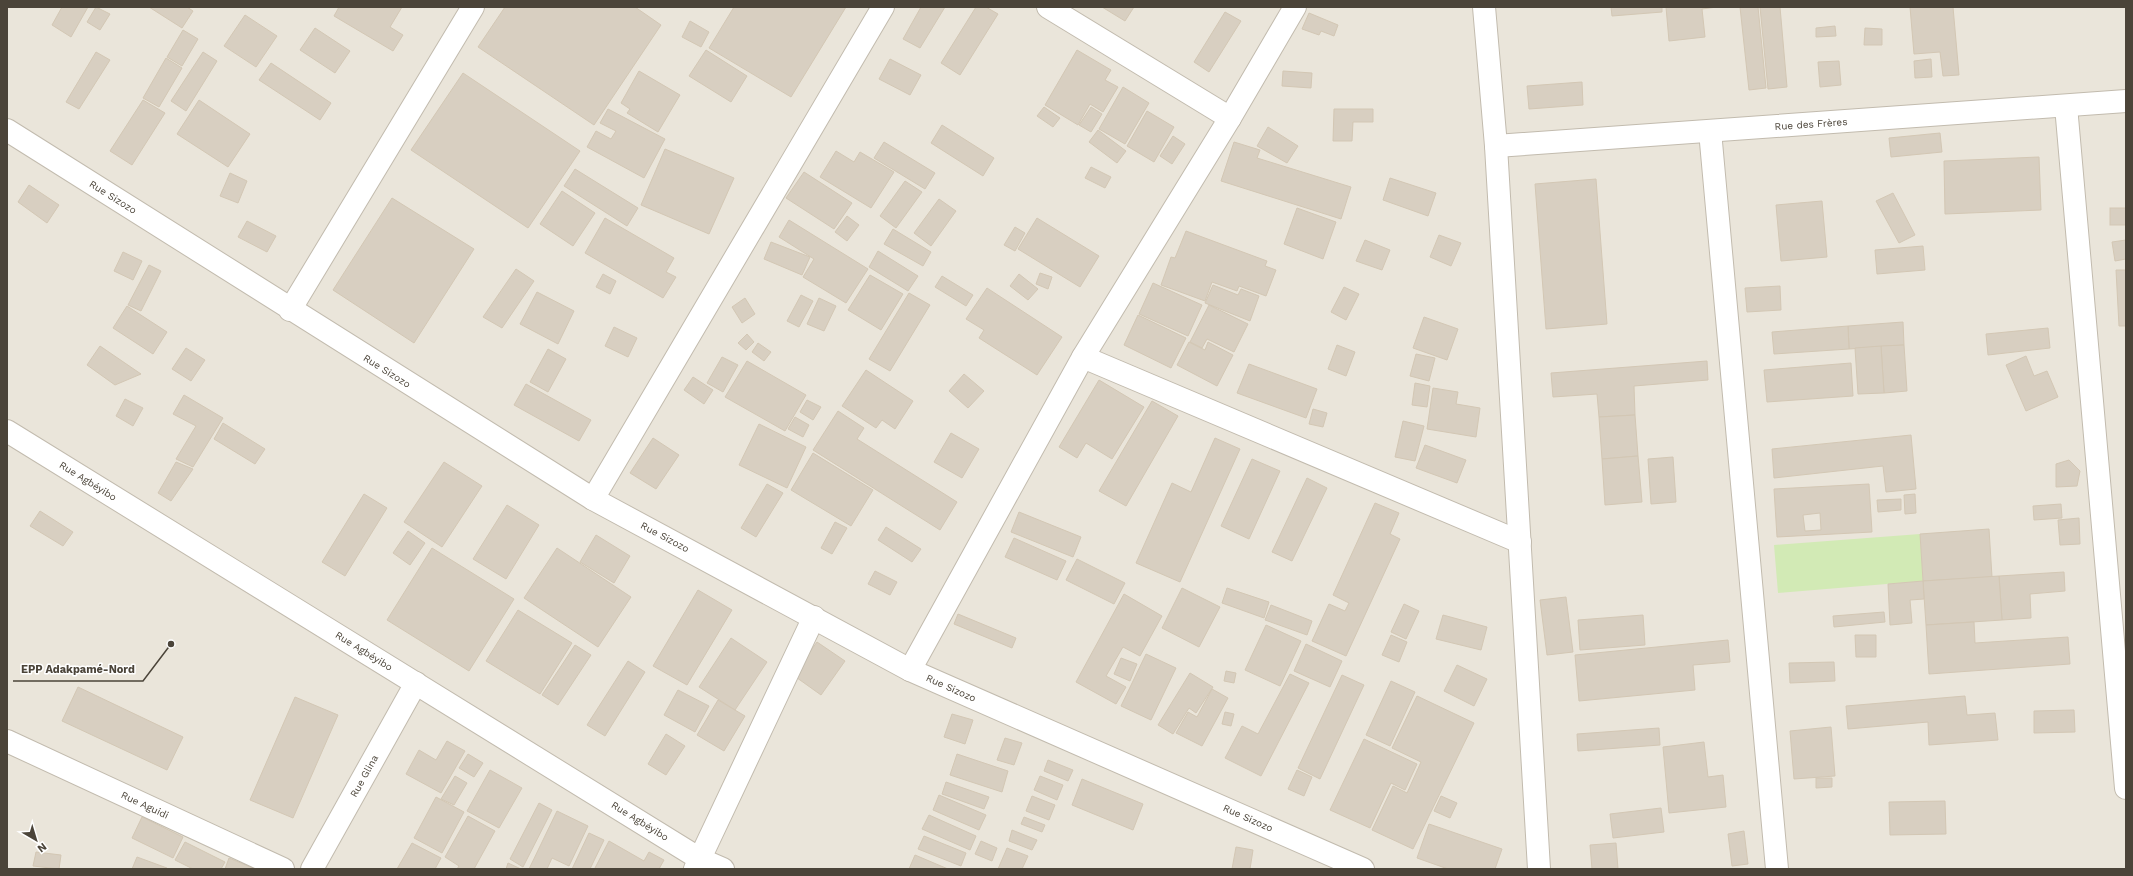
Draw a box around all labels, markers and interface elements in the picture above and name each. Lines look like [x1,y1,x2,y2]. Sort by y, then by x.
street label: Rue des Frères [1774,116,1848,132]
street label: Rue Sizozo [87,178,139,216]
street label: Rue Sizozo [361,352,413,390]
street label: Rue Agbéyibo [57,459,119,503]
street label: Rue Sizozo [639,520,691,554]
street label: Rue Agbéyibo [333,629,395,673]
callout: EPP Adakpamé-Nord [13,658,143,681]
text: EPP Adakpamé-Nord [21,663,135,676]
street label: Rue Sizozo [924,672,978,704]
street label: Rue Glina [348,753,380,799]
street label: Rue Aguidi [119,789,171,821]
street label: Rue Agbéyibo [609,799,671,843]
street label: Rue Sizozo [1221,802,1275,834]
north arrow [16,820,56,860]
text: N [35,840,49,855]

